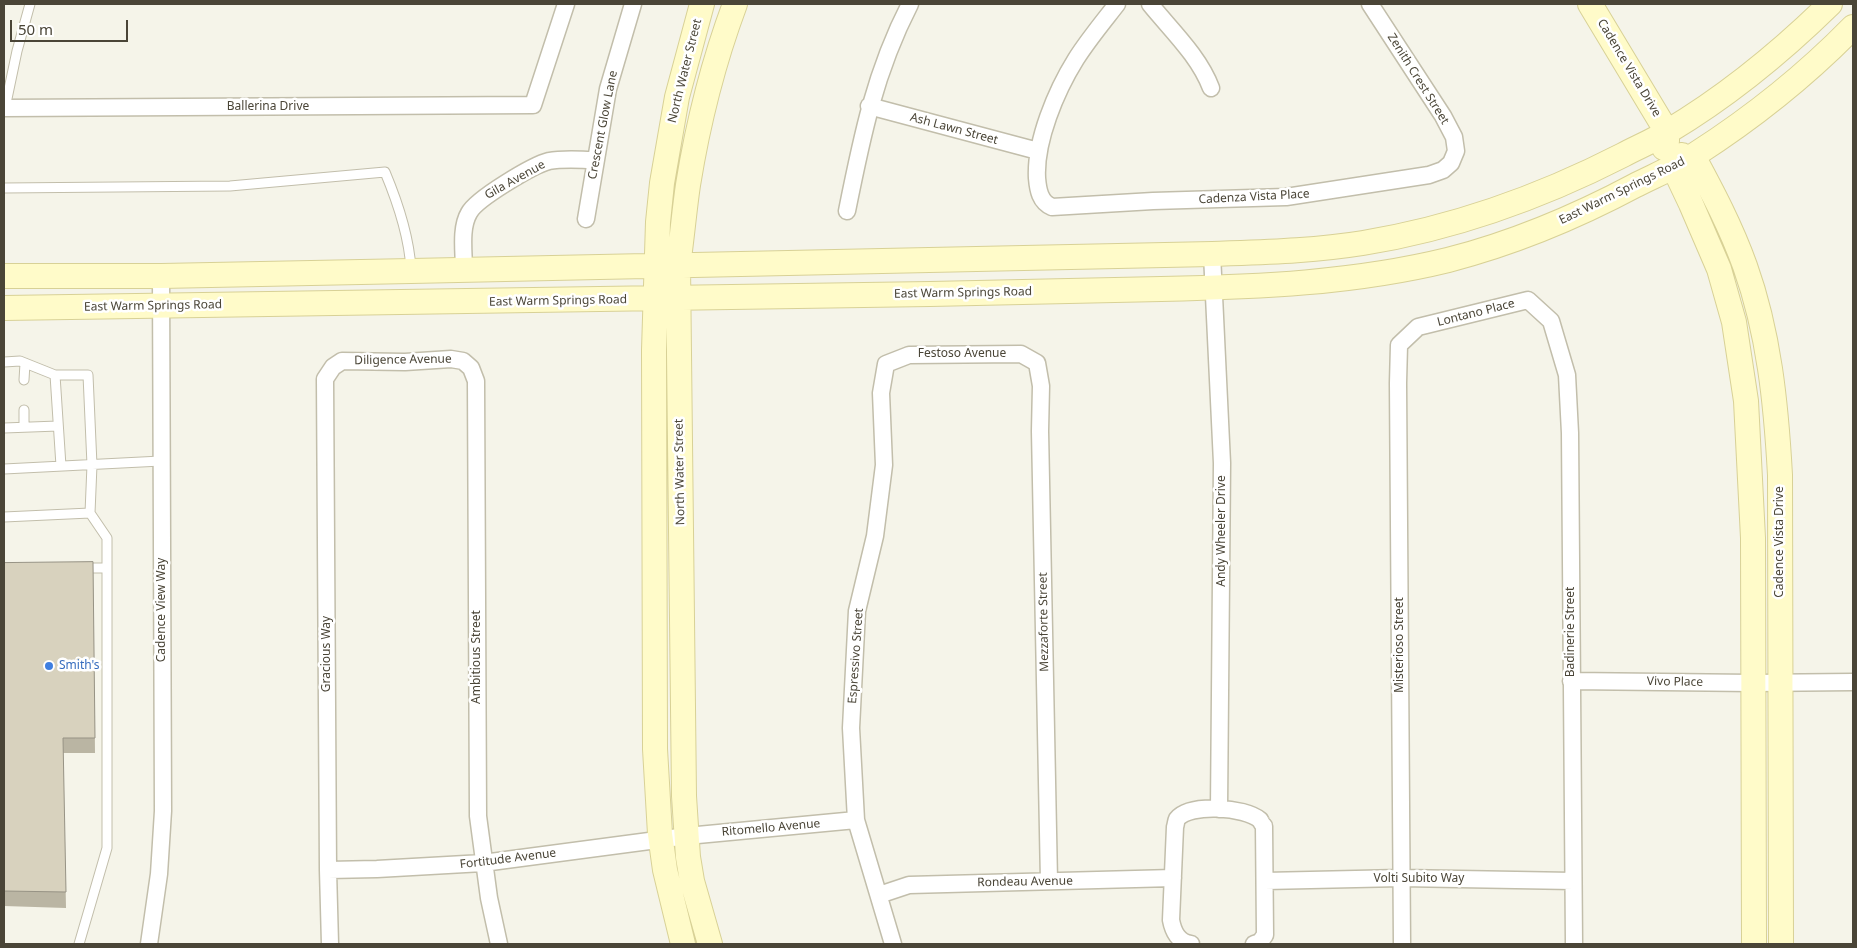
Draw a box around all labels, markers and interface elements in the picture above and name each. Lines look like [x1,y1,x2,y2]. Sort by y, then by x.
scale bar [12,10,130,42]
street label: Cadence Vista Drive [1594,17,1664,119]
street label: North Water Street [665,18,705,124]
text: 50 m [18,19,53,39]
street label: Zenith Crest Street [1384,31,1452,127]
street label: Crescent Glow Lane [585,69,621,181]
street label: Ballerina Drive [227,100,309,114]
street label: Ash Lawn Street [908,110,1000,148]
street label: East Warm Springs Road [1557,154,1687,228]
street label: Gila Avenue [482,157,548,203]
street label: Cadenza Vista Place [1198,187,1310,207]
street label: East Warm Springs Road [894,285,1032,301]
street label: East Warm Springs Road [489,293,627,309]
street label: Lontano Place [1436,296,1516,330]
street label: East Warm Springs Road [84,298,222,314]
street label: Festoso Avenue [918,347,1006,361]
street label: Diligence Avenue [354,352,452,368]
street label: North Water Street [672,419,688,525]
street label: Andy Wheeler Drive [1215,475,1229,587]
street label: Cadence Vista Drive [1773,486,1787,598]
street label: Cadence View Way [155,558,169,662]
street label: Mezzaforte Street [1036,572,1052,672]
street label: Badinerie Street [1564,587,1578,677]
street label: Misterioso Street [1393,597,1407,693]
street label: Espressivo Street [845,608,867,704]
street label: Ambitious Street [470,610,484,704]
street label: Gracious Way [320,616,334,692]
place label: Smith's [59,659,100,673]
marker: Smith's [43,660,55,672]
street label: Vivo Place [1647,674,1703,690]
street label: Ritomello Avenue [721,817,821,839]
street label: Fortitude Avenue [459,846,557,872]
street label: Volti Subito Way [1374,872,1464,886]
street label: Rondeau Avenue [977,874,1073,890]

